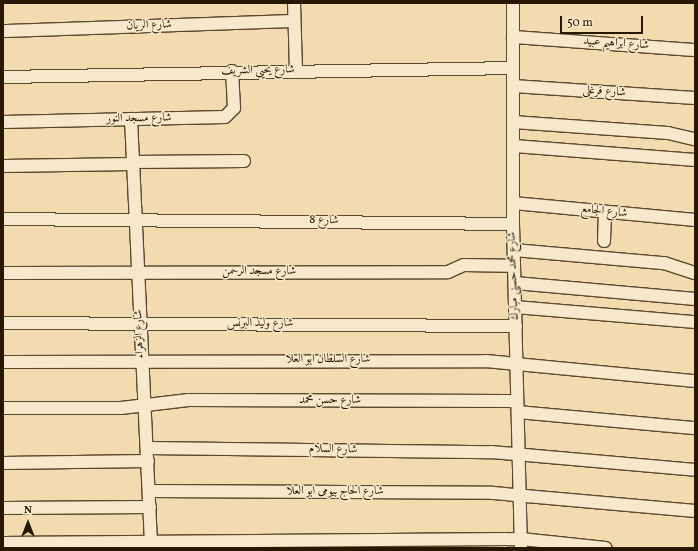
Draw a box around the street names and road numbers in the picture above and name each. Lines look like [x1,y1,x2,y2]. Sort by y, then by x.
street label: شارع الريان [126,18,172,34]
street label: شارع ابراهيم عبيد [583,35,649,53]
street label: شارع يحيى الشريف [221,63,295,79]
street label: شارع فرغلى [582,83,626,101]
street label: شارع مسجد النور [106,111,172,127]
street label: شارع الجامع [580,202,628,222]
street label: شارع 8 [309,214,339,228]
street label: شارع محمد حسنى مبارك [505,231,523,321]
street label: شارع مسجد الرحمن [222,265,296,279]
street label: شارع الزهراء [132,309,148,359]
street label: شارع وليد البرنس [227,317,293,331]
street label: شارع السلطان ابو العلا [286,353,370,367]
street label: شارع حسن محمد [299,394,361,408]
street label: شارع السلام [309,442,357,458]
street label: شارع الحاج بيومى ابو العلا [286,485,384,499]

